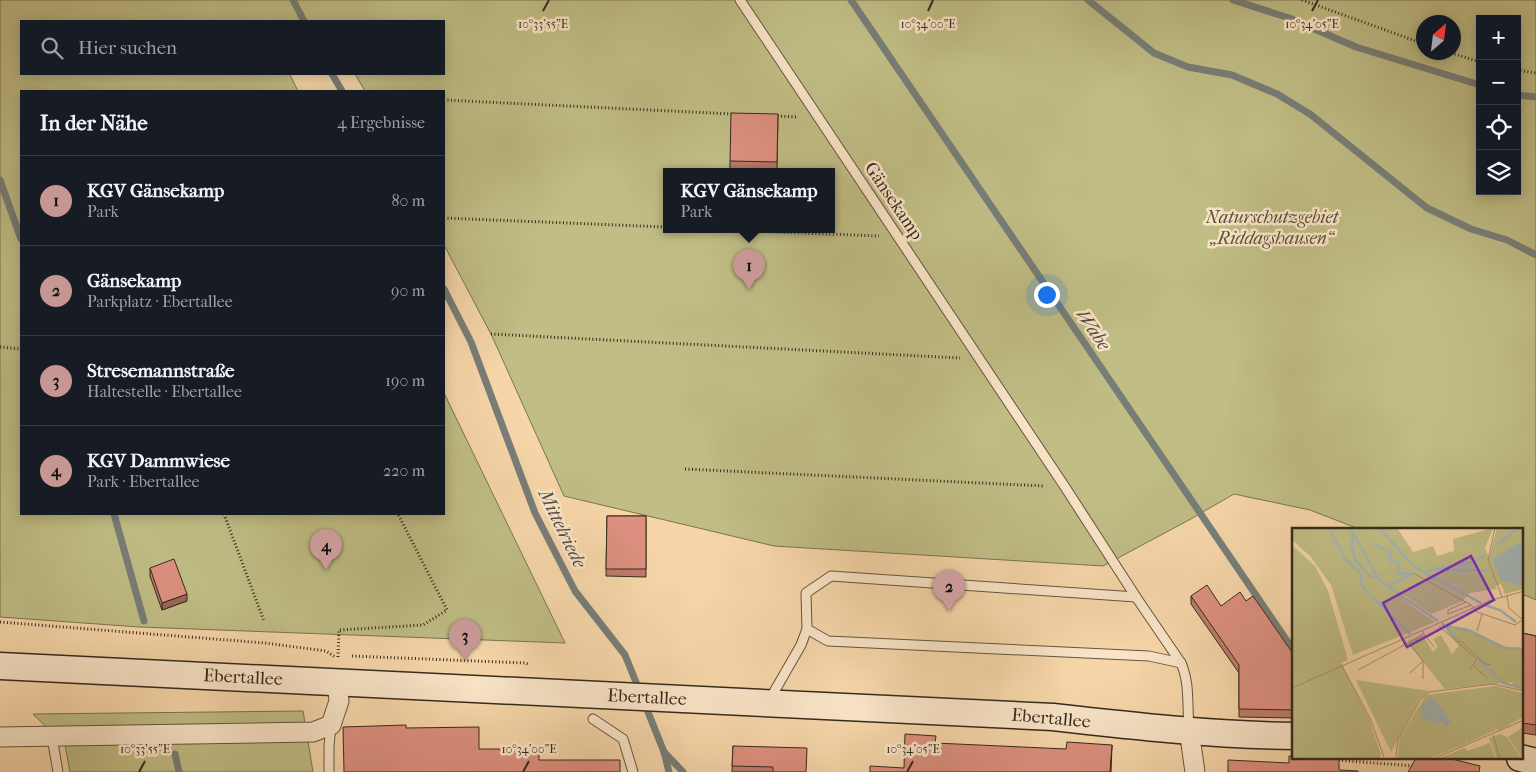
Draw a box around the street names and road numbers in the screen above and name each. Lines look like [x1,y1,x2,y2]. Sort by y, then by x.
street label: Gänsekamp [860,158,927,244]
street label: Ebertallee [203,665,283,690]
street label: Ebertallee [607,685,687,710]
street label: Ebertallee [1010,705,1092,732]

